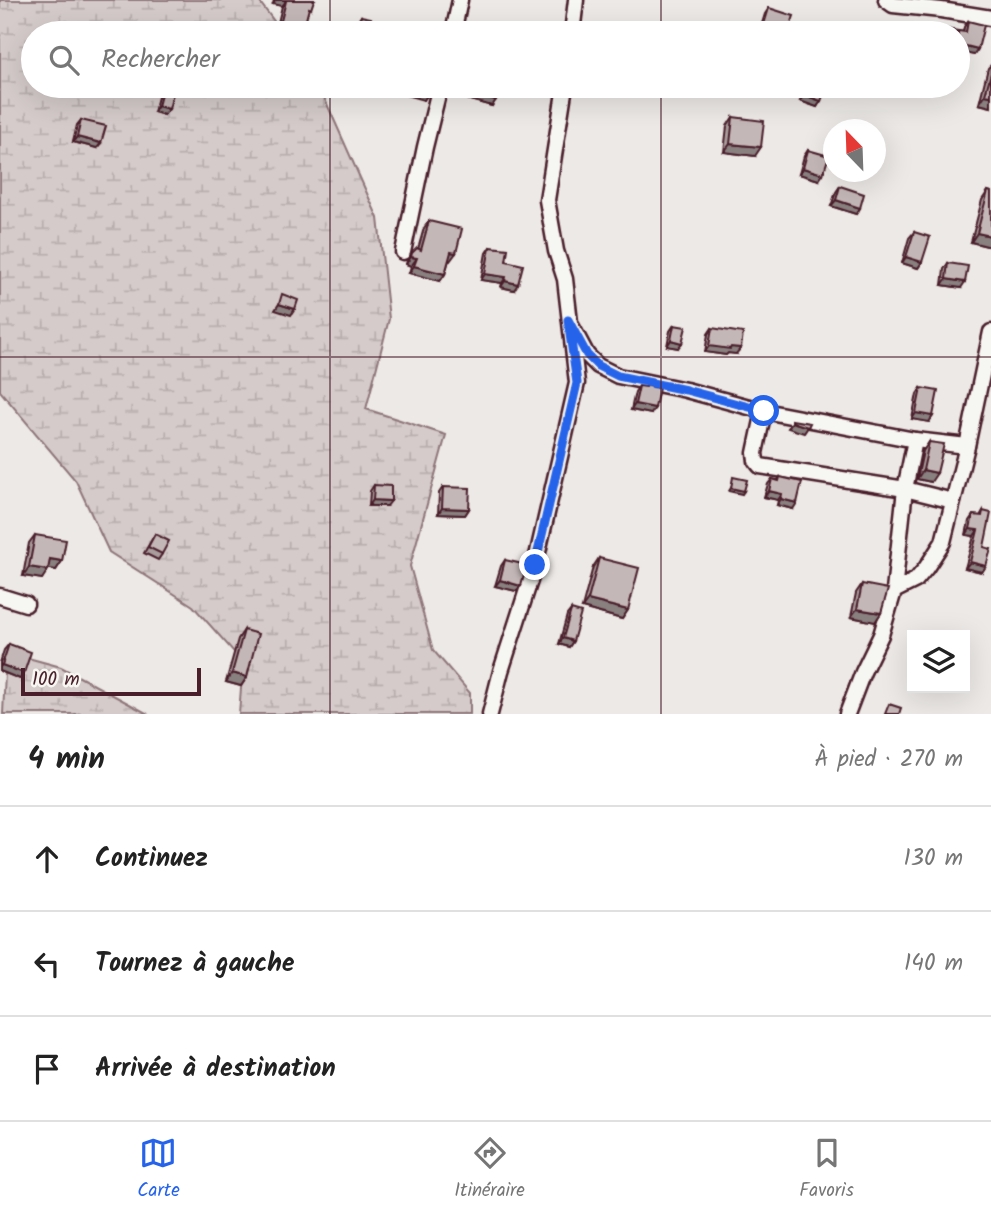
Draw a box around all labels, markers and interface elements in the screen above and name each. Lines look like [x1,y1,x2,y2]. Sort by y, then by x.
search box [21,21,970,98]
text: Rechercher [101,39,220,81]
icon: search [45,41,83,79]
north arrow [823,119,886,182]
route start [748,395,779,426]
route end [519,549,550,580]
map controls [907,630,970,693]
button: layers [907,630,970,693]
scale bar [21,665,201,697]
text: 100 m [32,665,80,695]
text: 4 min [28,736,105,784]
text: À pied · 270 m [815,742,963,778]
text: Continuez [95,838,208,880]
icon: ahead [28,840,66,878]
text: 130 m [904,841,963,877]
text: Tournez à gauche [95,943,295,985]
icon: left [28,945,66,983]
text: 140 m [904,946,963,982]
text: Arrivée à destination [95,1048,336,1090]
icon: arrive [28,1050,66,1088]
tab: Carte [137,1134,180,1206]
tab: Itinéraire [454,1134,525,1206]
tab: Favoris [799,1134,854,1206]

